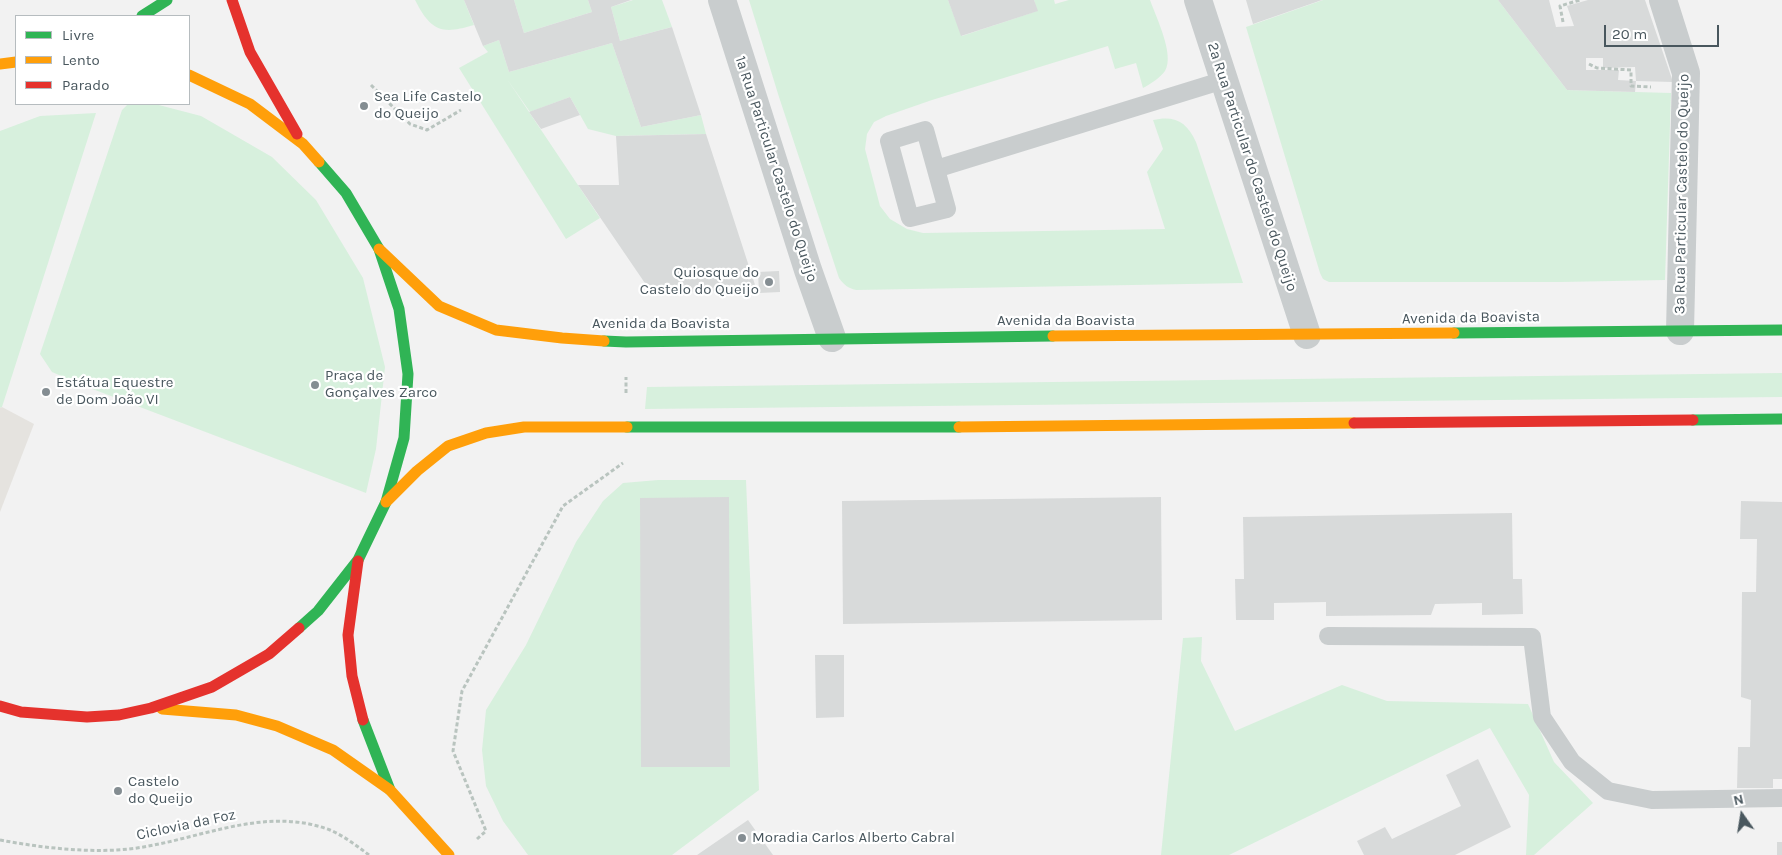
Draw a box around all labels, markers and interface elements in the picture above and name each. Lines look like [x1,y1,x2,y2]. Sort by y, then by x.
legend [15,15,190,105]
scale bar [1607,15,1722,47]
text: 20 m [1612,25,1647,43]
text: Livre [62,26,94,44]
street label: 2ª Rua Particular do Castelo do Queijo [1203,40,1301,294]
text: Lento [62,51,100,69]
street label: 1ª Rua Particular Castelo do Queijo [731,54,821,284]
street label: 3ª Rua Particular Castelo do Queijo [1671,74,1693,314]
text: Parado [62,76,109,94]
place label: Sea Life Castelo do Queijo [374,88,482,123]
marker: Sea Life Castelo do Queijo [358,100,370,112]
place label: Quiosque do Castelo do Queijo [640,264,759,299]
marker: Quiosque do Castelo do Queijo [763,276,775,288]
street label: Avenida da Boavista [1402,308,1540,328]
street label: Avenida da Boavista [997,312,1135,330]
street label: Avenida da Boavista [592,315,730,333]
place label: Praça de Gonçalves Zarco [325,367,437,402]
place label: Estátua Equestre de Dom João VI [56,374,173,409]
marker: Praça de Gonçalves Zarco [309,379,321,391]
marker: Estátua Equestre de Dom João VI [40,386,52,398]
place label: Castelo do Queijo [128,773,193,808]
marker: Castelo do Queijo [112,785,124,797]
north arrow [1717,790,1767,840]
text: N [1732,790,1745,809]
street label: Ciclovia da Foz [135,806,237,844]
place label: Moradia Carlos Alberto Cabral [752,829,955,847]
marker: Moradia Carlos Alberto Cabral [736,832,748,844]

